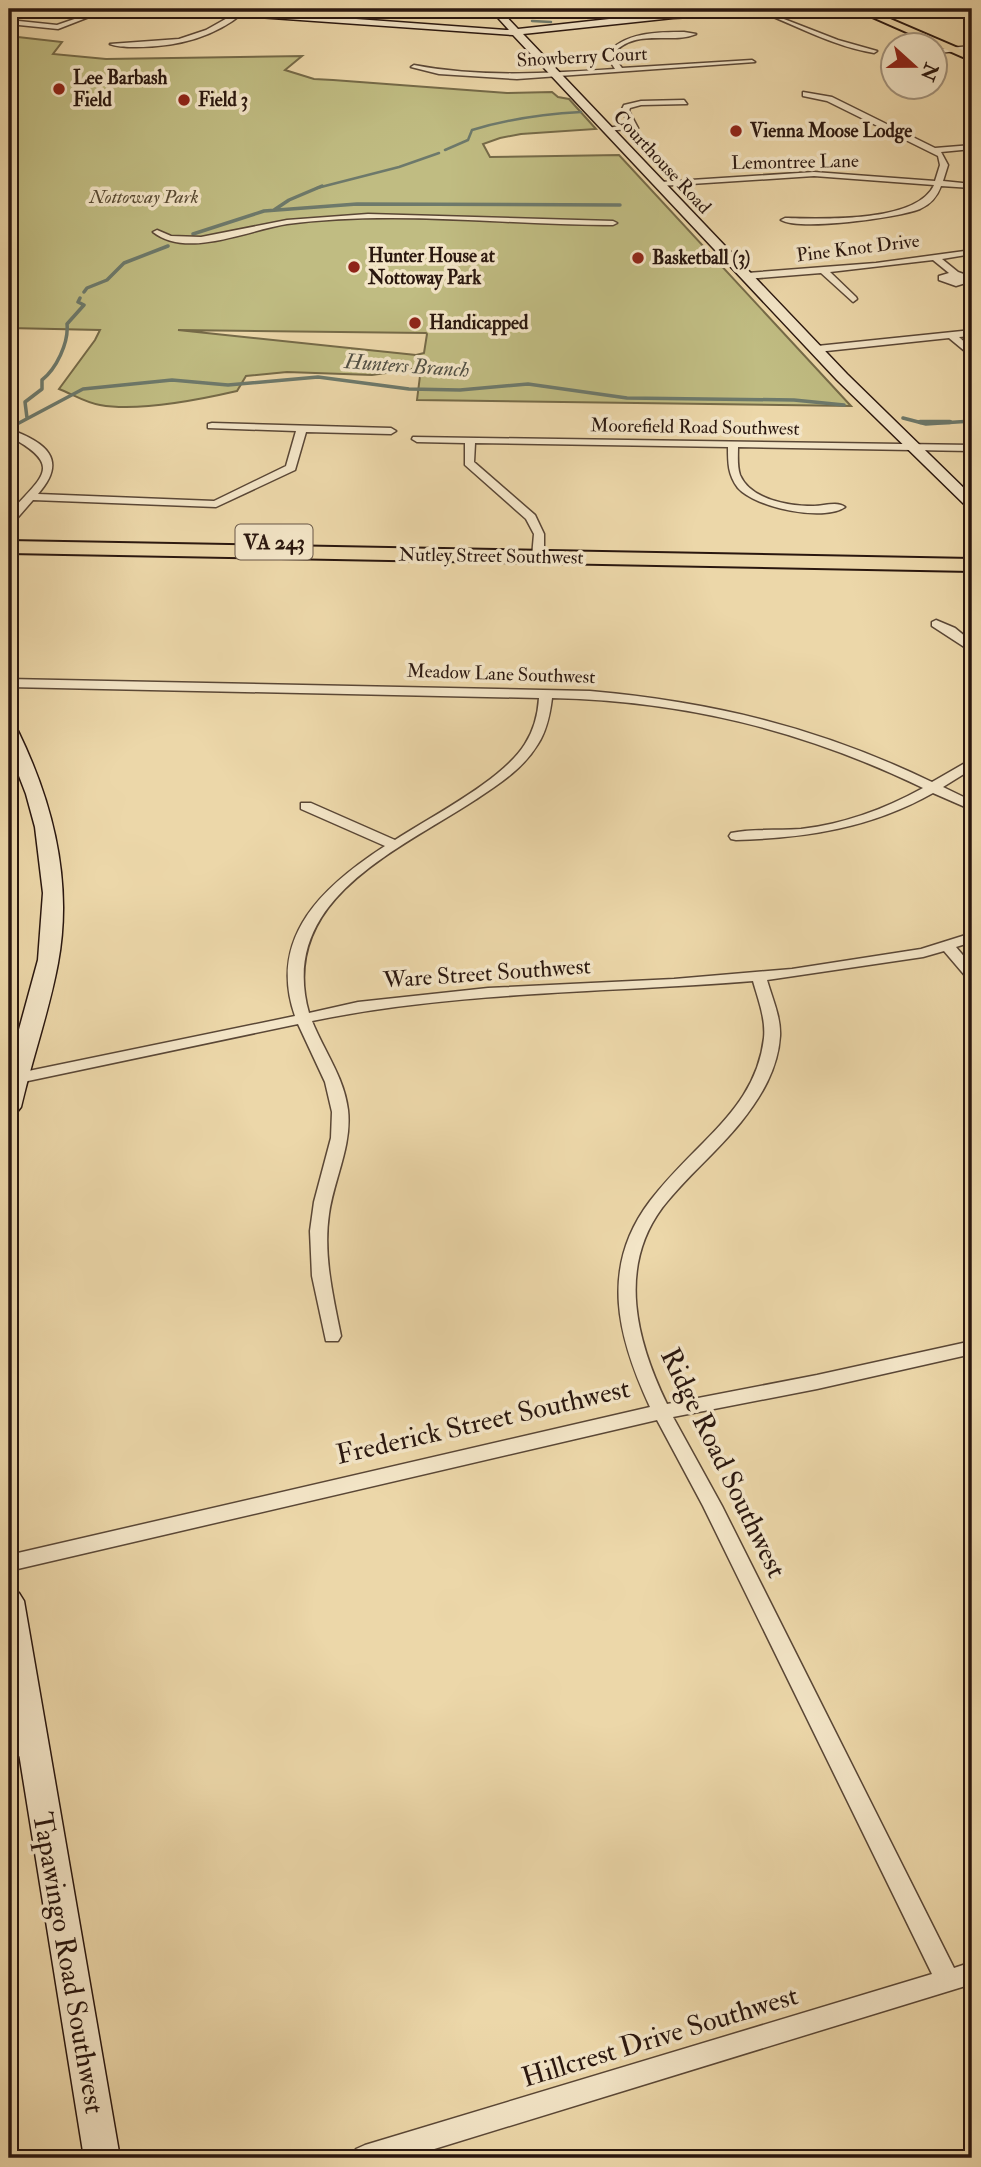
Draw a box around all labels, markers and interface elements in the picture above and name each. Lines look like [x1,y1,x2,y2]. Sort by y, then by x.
north arrow [880,32,950,102]
street label: Snowberry Court [516,42,648,72]
text: N [914,59,944,85]
place label: Lee Barbash Field [73,66,168,112]
marker: Lee Barbash Field [51,81,67,97]
place label: Field 3 [198,88,248,112]
marker: Field 3 [176,92,192,108]
street label: Courthouse Road [608,105,717,219]
place label: Vienna Moose Lodge [749,119,912,144]
marker: Vienna Moose Lodge [728,123,744,139]
street label: Lemontree Lane [731,149,859,175]
park label: Nottoway Park [88,185,199,209]
street label: Pine Knot Drive [795,229,921,267]
place label: Hunter House at Nottoway Park [367,244,496,291]
place label: Basketball (3) [652,246,750,270]
marker: Basketball (3) [630,250,646,266]
marker: Hunter House at Nottoway Park [346,259,362,275]
place label: Handicapped [429,311,529,336]
marker: Handicapped [407,315,423,331]
water label: Hunters Branch [343,348,470,384]
street label: Moorefield Road Southwest [590,413,800,441]
road number: VA 243 [236,524,312,560]
street label: Nutley Street Southwest [398,542,584,570]
street label: Meadow Lane Southwest [406,659,596,689]
street label: Ware Street Southwest [381,951,592,995]
street label: Ridge Road Southwest [652,1342,794,1584]
street label: Frederick Street Southwest [333,1371,633,1473]
street label: Tapawingo Road Southwest [24,1809,112,2117]
street label: Hillcrest Drive Southwest [518,1978,802,2096]

